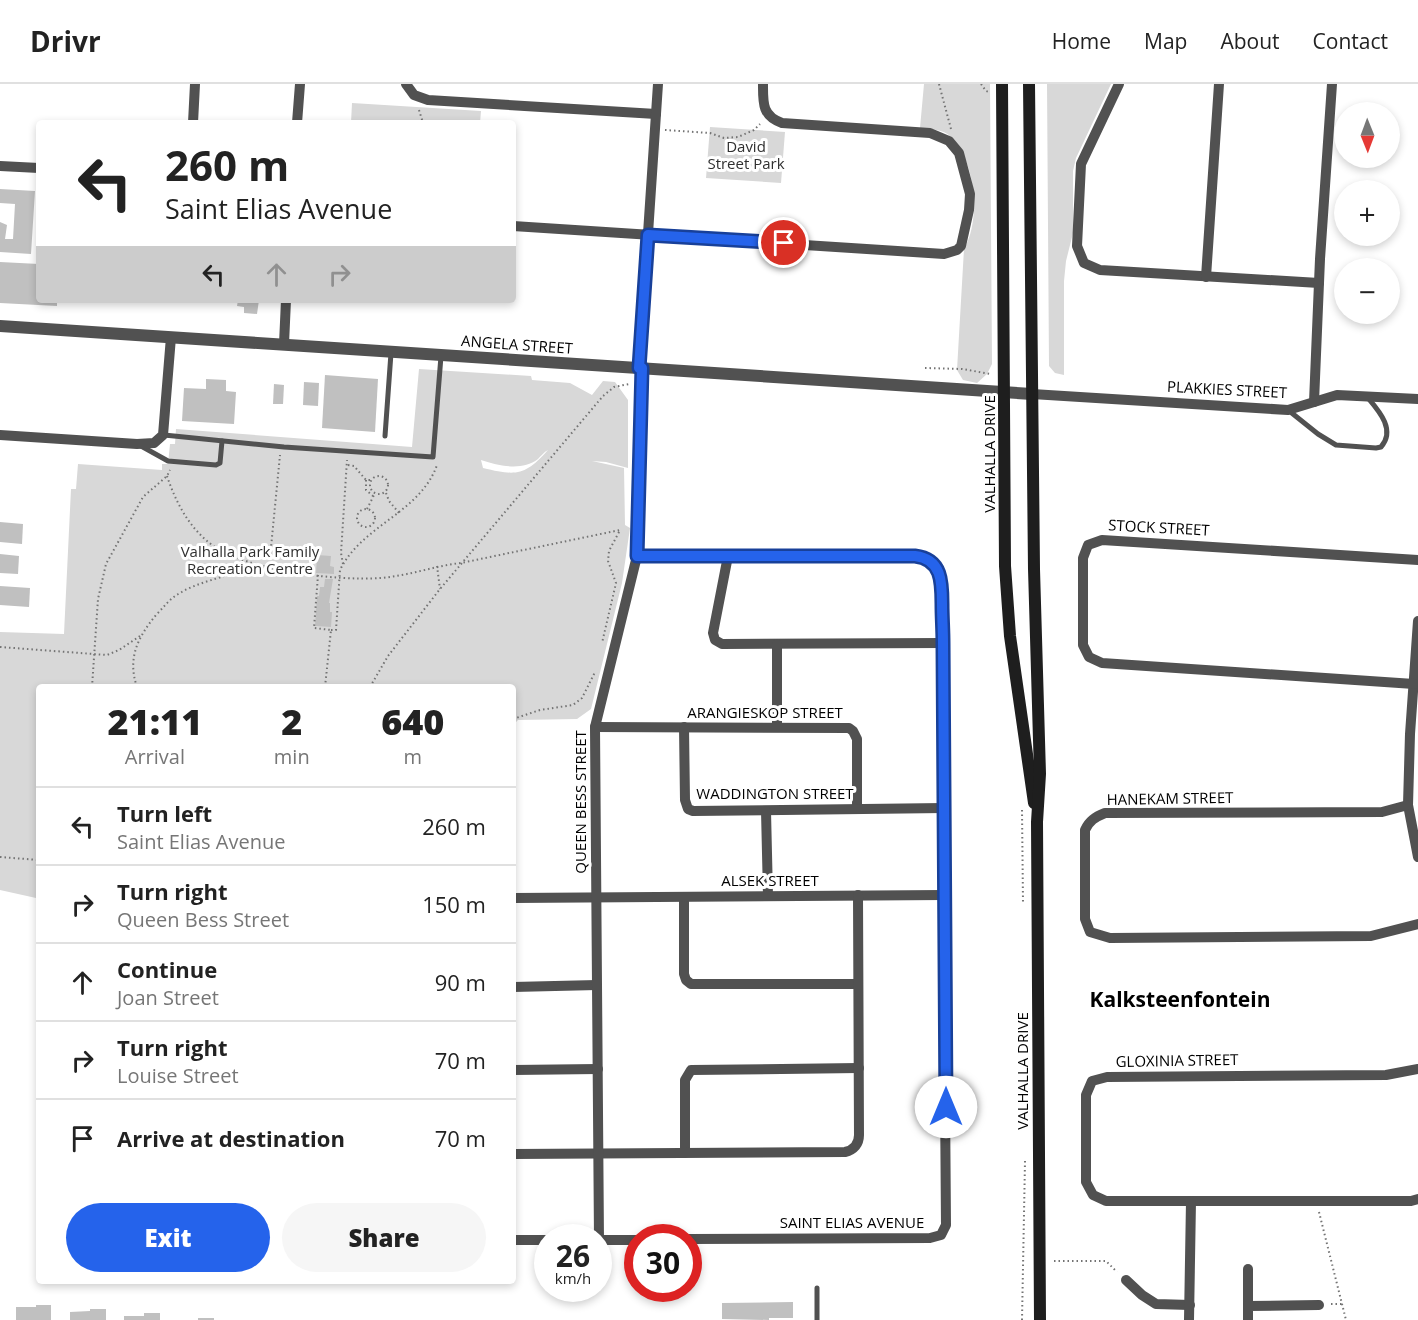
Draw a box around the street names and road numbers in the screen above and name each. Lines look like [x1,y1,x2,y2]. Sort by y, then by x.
street label: ANGELA STREET [461,330,574,358]
street label: PLAKKIES STREET [1167,376,1288,402]
street label: VALHALLA DRIVE [979,395,999,513]
street label: STOCK STREET [1108,514,1211,540]
street label: ARANGIESKOP STREET [687,702,844,722]
street label: QUEEN BESS STREET [570,730,590,874]
street label: WADDINGTON STREET [696,783,854,803]
street label: HANEKAM STREET [1106,787,1234,809]
street label: ALSEK STREET [721,870,820,890]
street label: VALHALLA DRIVE [1012,1012,1032,1130]
street label: GLOXINIA STREET [1115,1049,1239,1071]
street label: SAINT ELIAS AVENUE [780,1212,924,1232]

